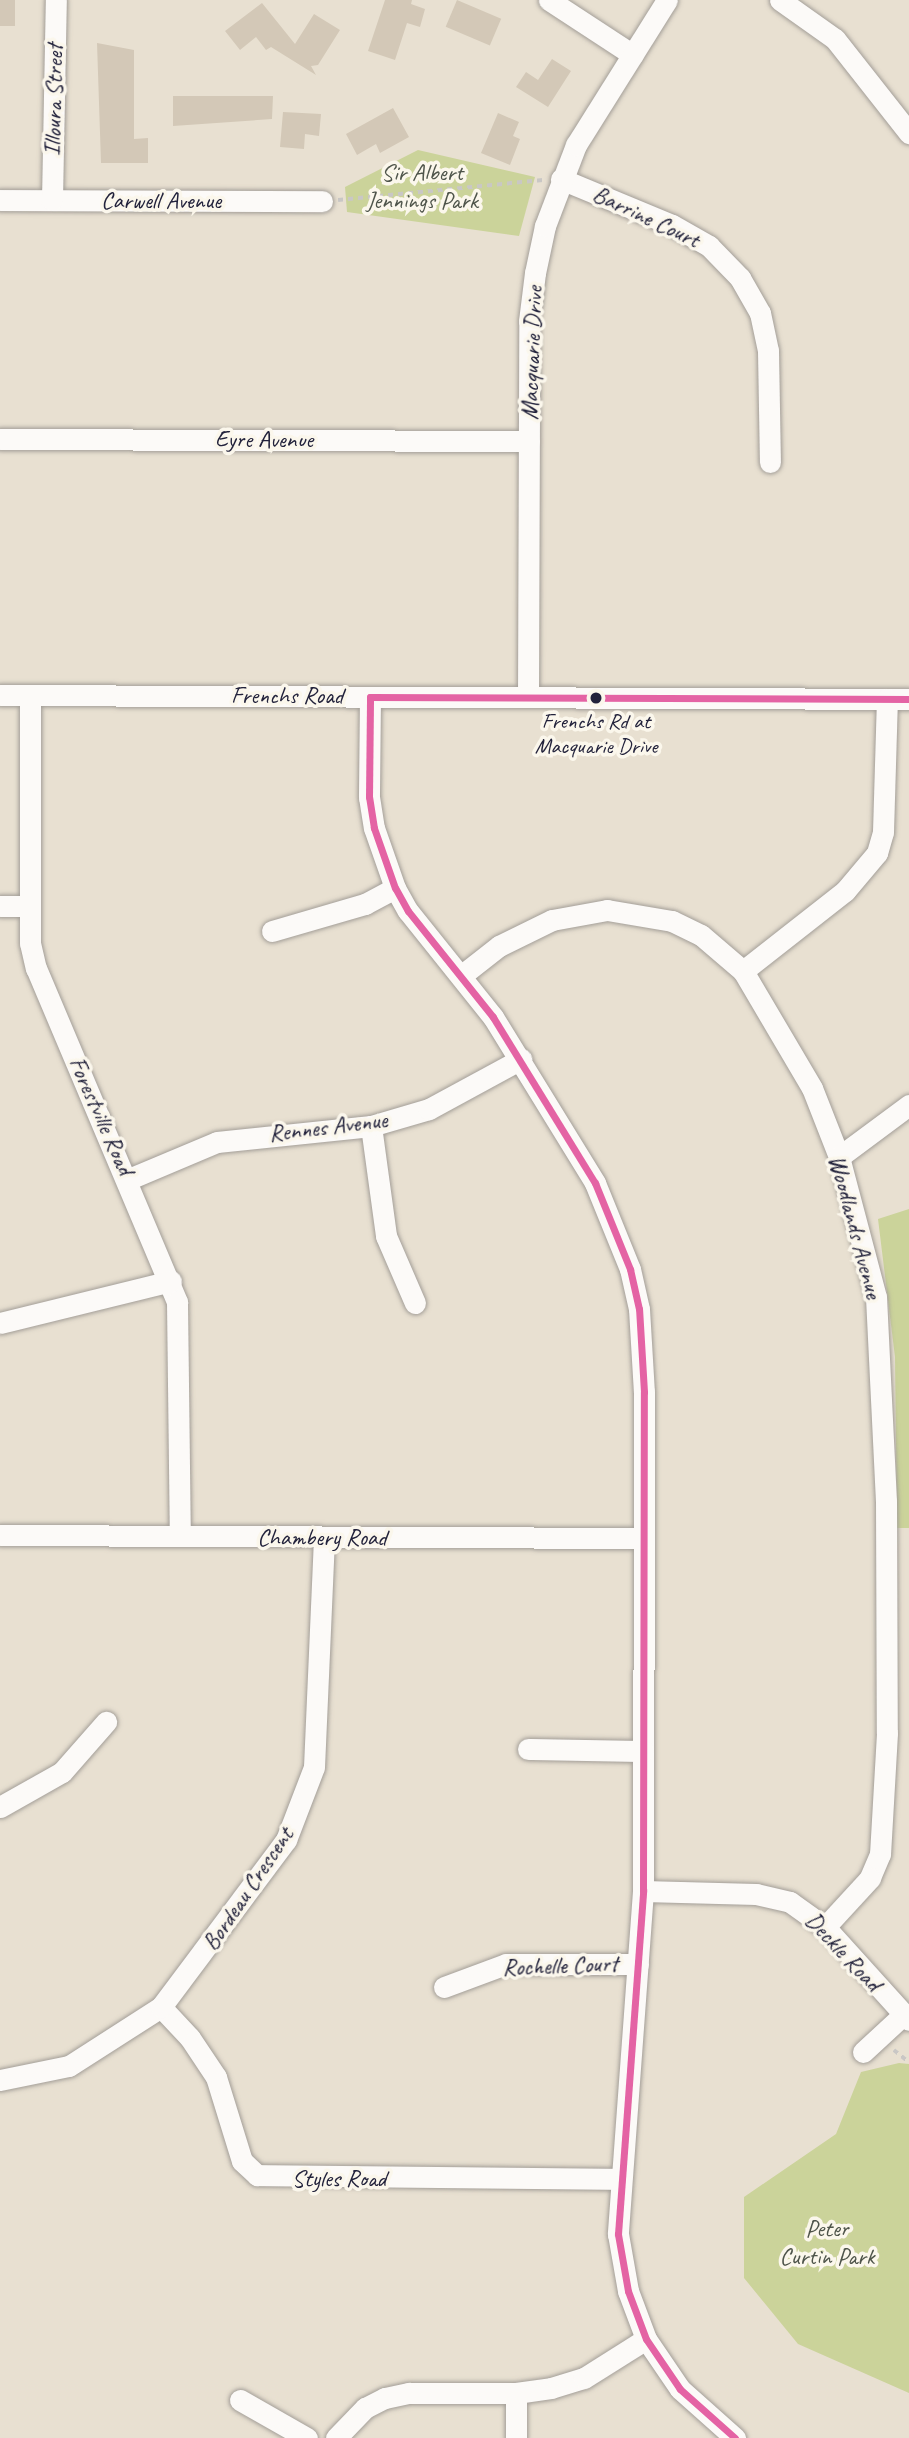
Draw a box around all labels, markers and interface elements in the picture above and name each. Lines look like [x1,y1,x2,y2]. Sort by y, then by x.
street label: Illoura Street [39,44,69,156]
park label: Sir Albert Jennings Park [366,159,478,215]
street label: Barrine Court [588,180,704,254]
street label: Carwell Avenue [101,187,221,215]
street label: Macquarie Drive [515,286,549,420]
street label: Eyre Avenue [215,426,313,454]
street label: Frenchs Road [231,682,343,710]
marker: Frenchs Rd at Macquarie Drive [589,691,603,705]
place label: Frenchs Rd at Macquarie Drive [535,708,657,760]
street label: Forestville Road [62,1053,140,1179]
street label: Rennes Avenue [267,1105,389,1149]
street label: Woodlands Avenue [822,1152,888,1302]
street label: Chambery Road [258,1524,386,1552]
street label: Bordeau Crescent [196,1822,300,1956]
street label: Deckle Road [799,1907,887,1997]
street label: Rochelle Court [502,1950,618,1982]
street label: Styles Road [292,2165,386,2193]
park label: Peter Curtin Park [779,2215,875,2271]

